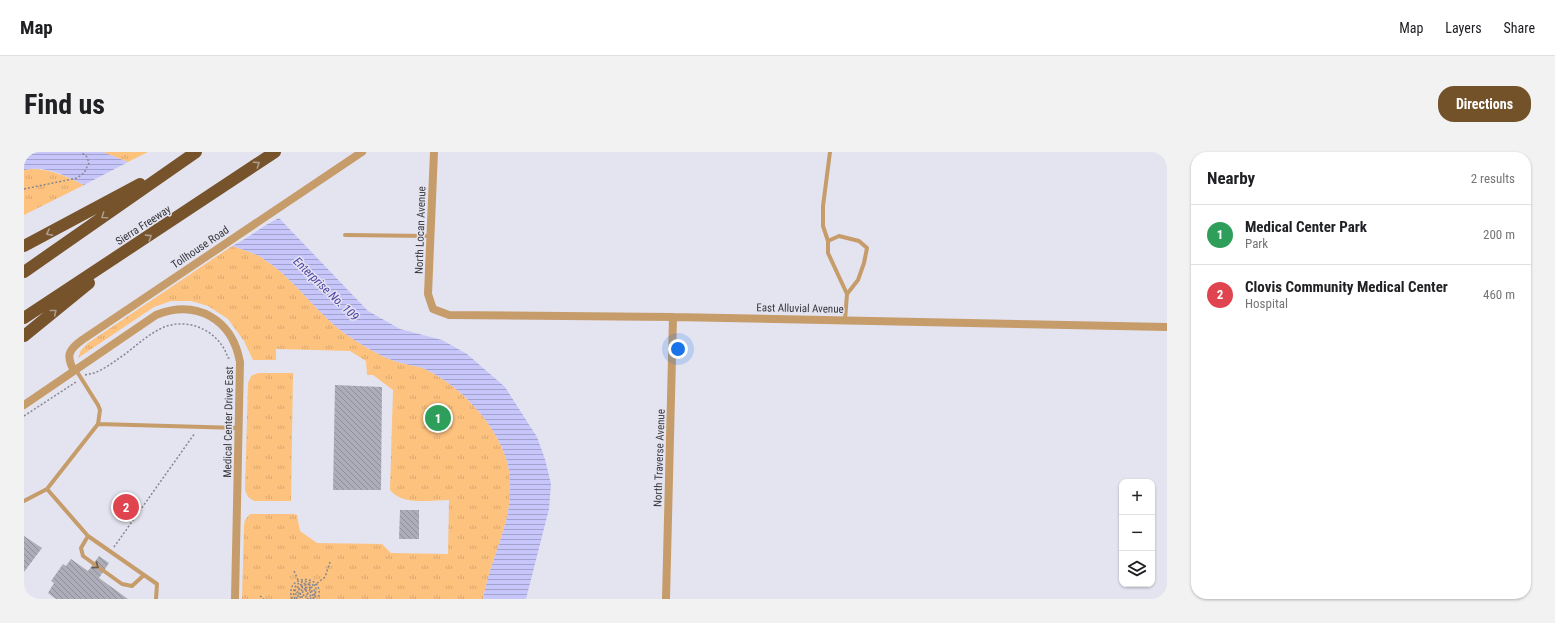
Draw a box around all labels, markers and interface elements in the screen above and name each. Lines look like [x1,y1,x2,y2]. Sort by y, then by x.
text: Map [20,16,53,39]
text: Map [1399,20,1423,36]
text: Layers [1445,20,1482,36]
text: Share [1504,20,1535,36]
button: Directions [1438,86,1531,122]
text: Find us [24,88,105,121]
one-way arrow [253,162,260,169]
text: Nearby [1207,168,1255,188]
text: 2 results [1471,171,1515,186]
street label: North Locan Avenue [412,186,429,274]
street label: Sierra Freeway [113,203,174,248]
one-way arrow [101,211,108,218]
text: Medical Center Park [1245,218,1367,236]
street label: Tollhouse Road [169,223,232,271]
text: 1 [1217,227,1223,242]
text: 200 m [1483,227,1515,242]
one-way arrow [46,228,53,236]
one-way arrow [144,234,151,241]
text: Park [1245,236,1268,251]
water label: Enterprise No. 109 [290,254,362,324]
text: Clovis Community Medical Center [1245,278,1448,296]
text: 2 [1217,287,1223,302]
text: 460 m [1483,287,1515,302]
text: Hospital [1245,296,1288,311]
street label: East Alluvial Avenue [756,301,844,316]
one-way arrow [50,309,57,316]
your location [668,339,688,359]
street label: Medical Center Drive East [221,366,236,478]
pin: 1 [425,403,451,433]
street label: North Traverse Avenue [651,409,668,507]
map controls [1119,479,1155,587]
button: + [1119,479,1155,515]
pin: 2 [113,492,139,522]
button: − [1119,515,1155,551]
button: layers [1119,551,1155,587]
one-way arrow [92,561,99,568]

